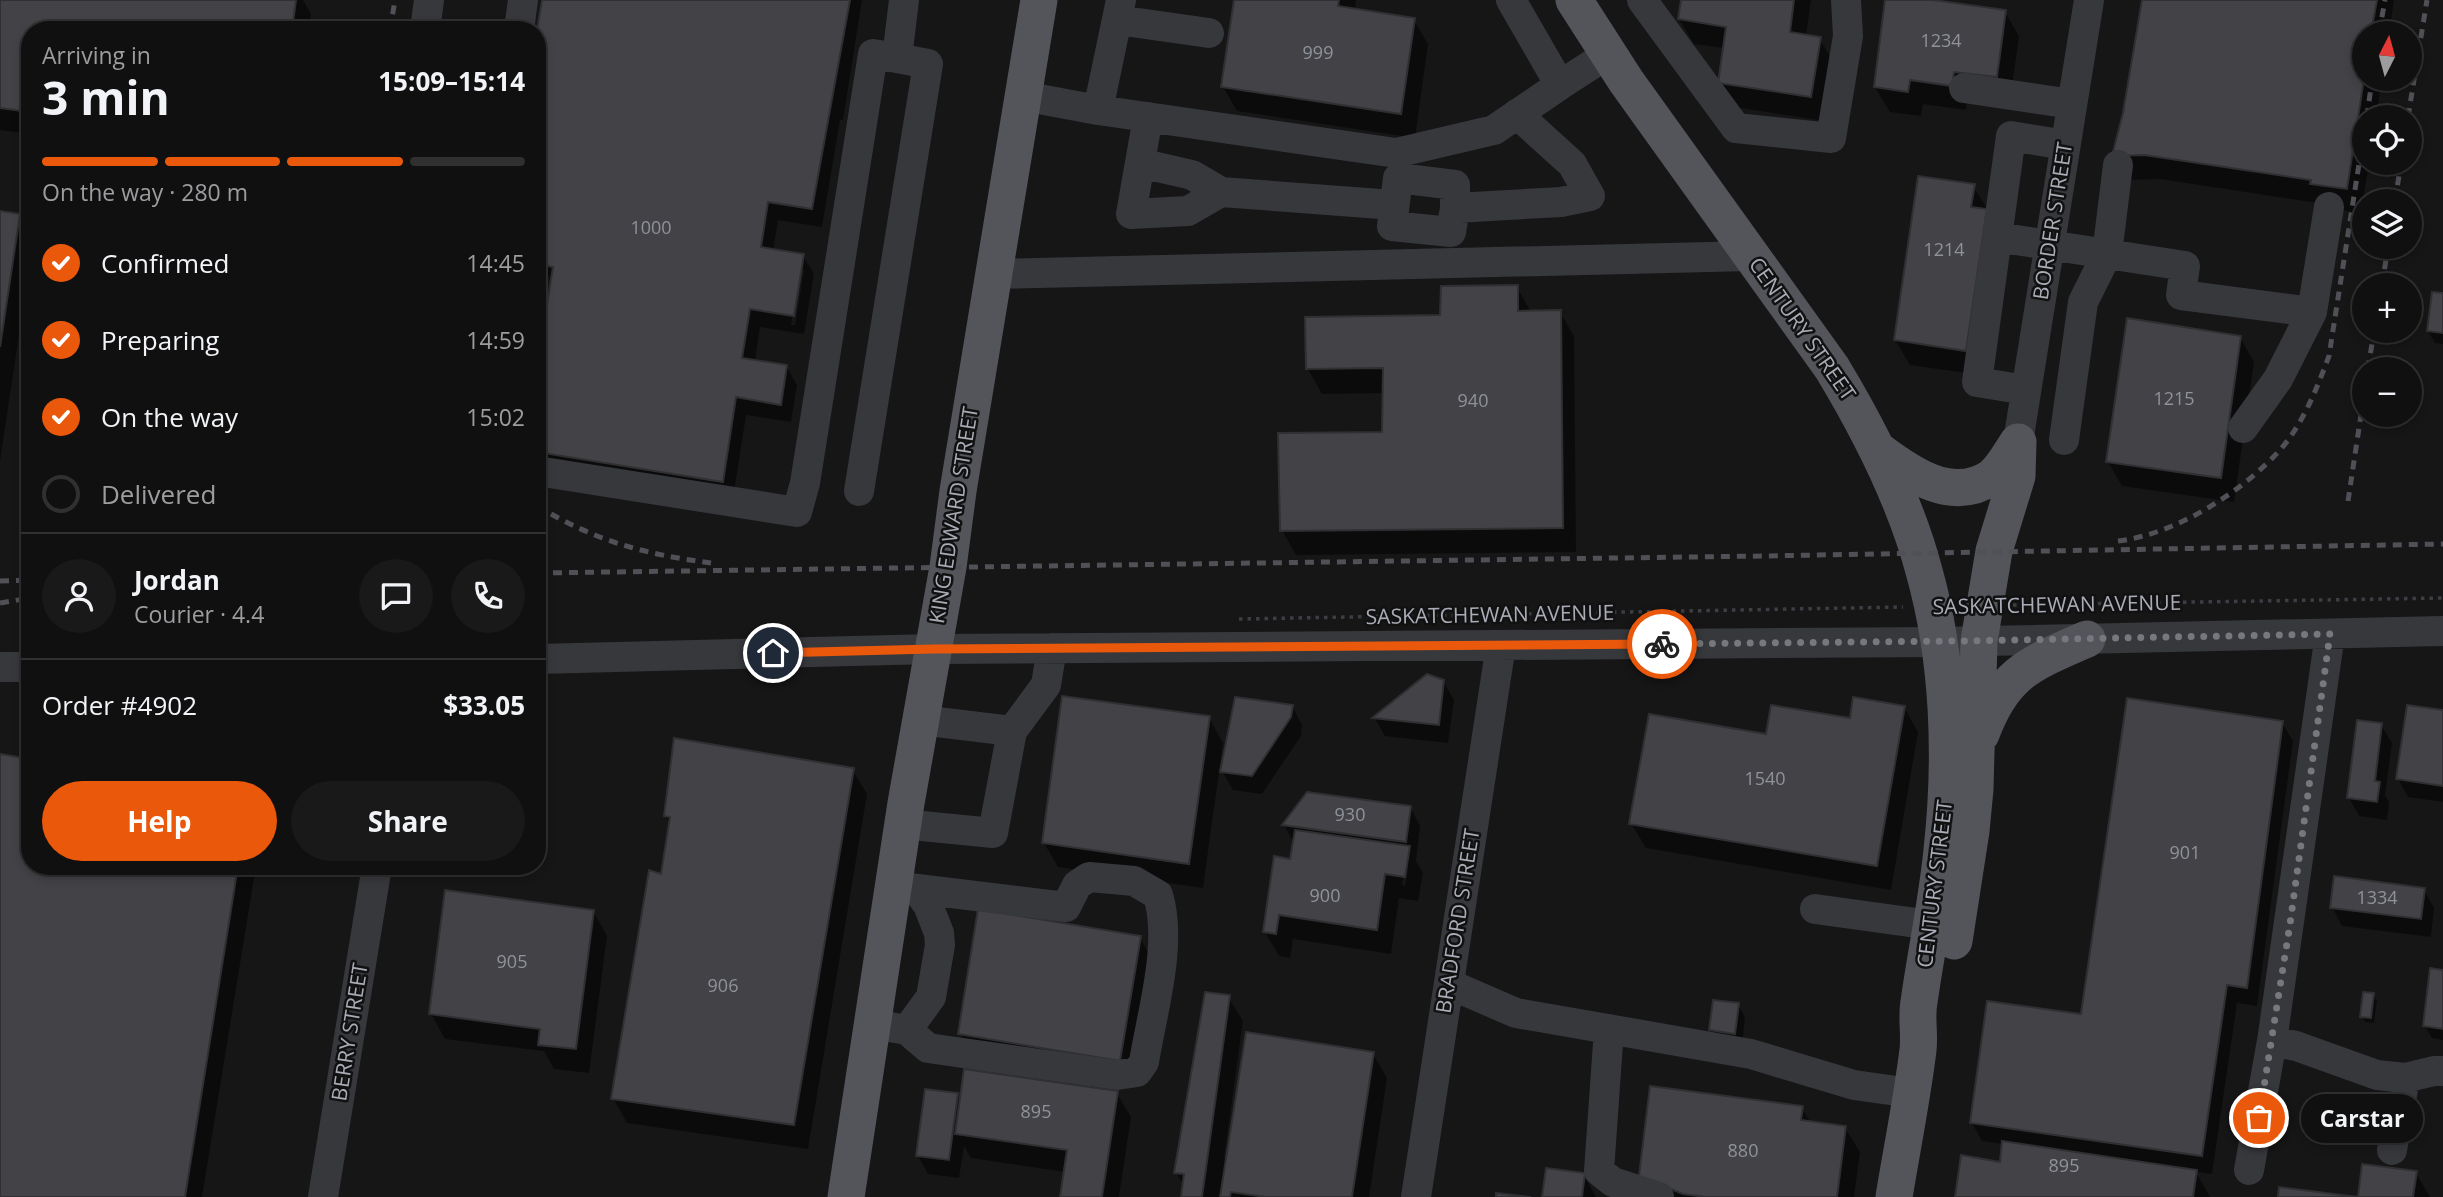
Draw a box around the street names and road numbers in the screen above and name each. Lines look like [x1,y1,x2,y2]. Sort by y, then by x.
street label: BORDER STREET [2026,140,2078,302]
street label: CENTURY STREET [1743,251,1863,406]
street label: KING EDWARD STREET [922,404,984,625]
street label: SASKATCHEWAN AVENUE [1932,588,2182,620]
street label: SASKATCHEWAN AVENUE [1365,598,1615,630]
street label: CENTURY STREET [1910,798,1958,969]
street label: BRADFORD STREET [1429,826,1486,1015]
street label: BERRY STREET [324,960,374,1103]

